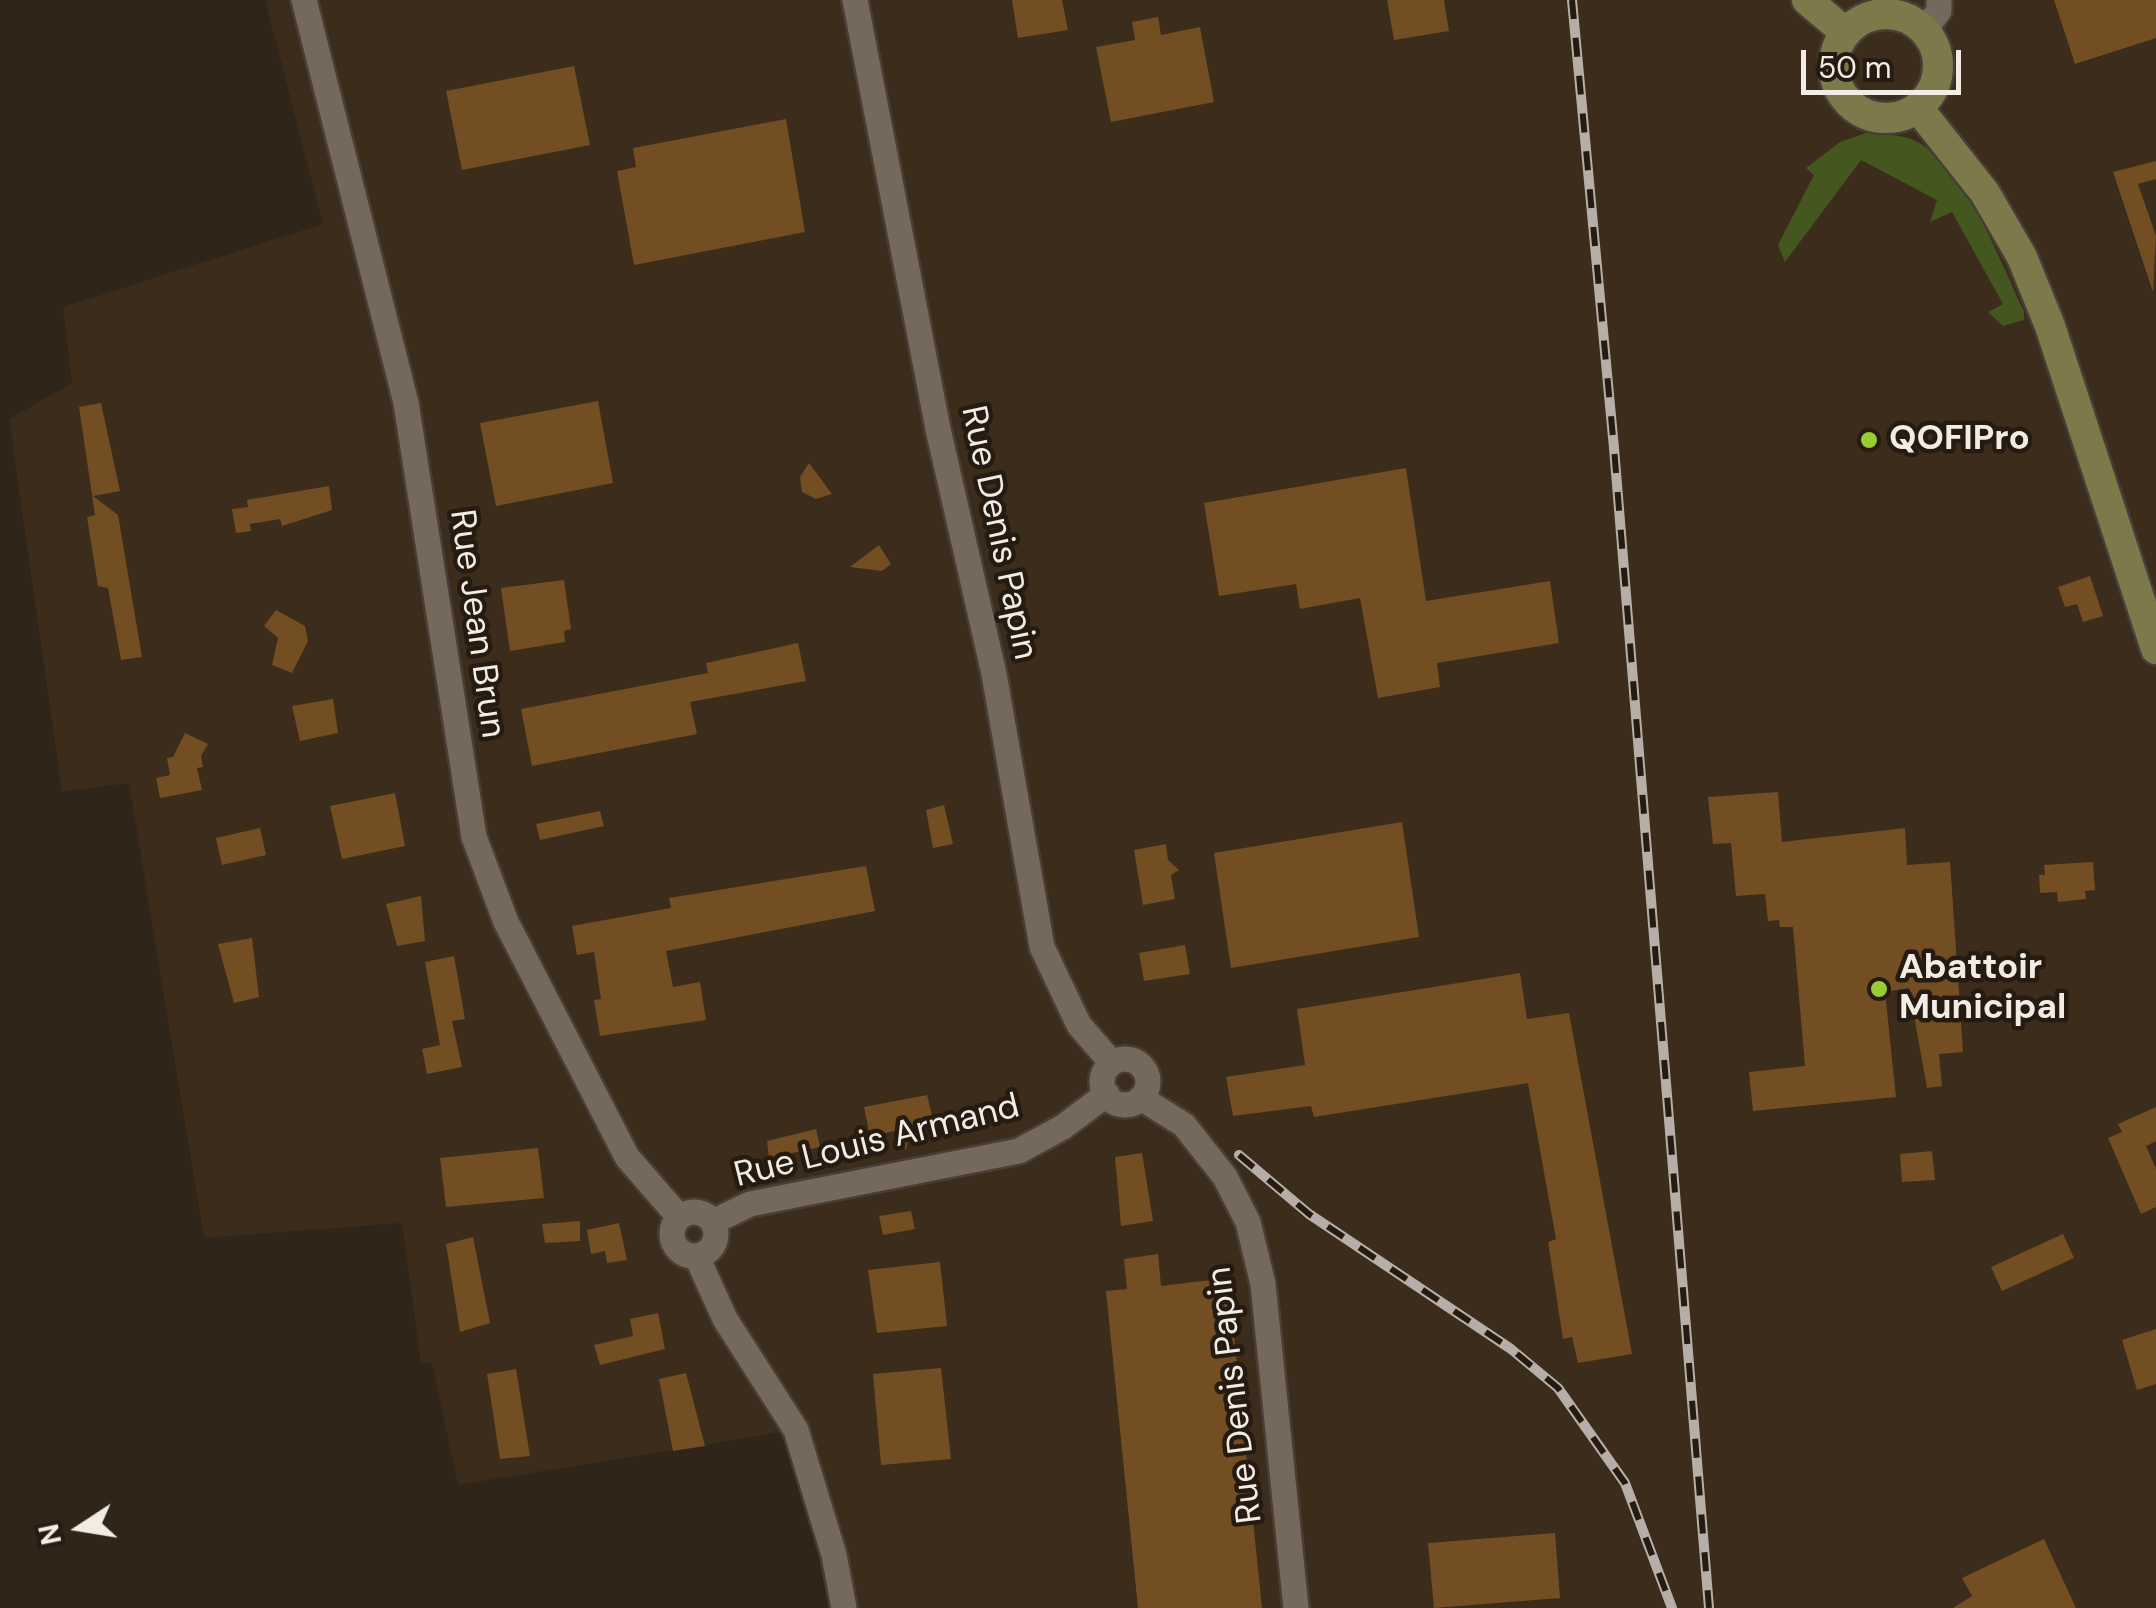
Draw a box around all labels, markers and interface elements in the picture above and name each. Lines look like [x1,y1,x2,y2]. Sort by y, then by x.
scale bar [1806,30,1966,92]
text: 50 m [1818,48,1892,87]
street label: Rue Denis Papin [951,402,1045,664]
place label: QOFIPro [1889,419,2030,461]
marker: QOFIPro [1858,429,1880,451]
street label: Rue Jean Brun [439,507,513,741]
place label: Abattoir Municipal [1899,948,2066,1030]
marker: Abattoir Municipal [1868,978,1890,1000]
street label: Rue Louis Armand [730,1086,1024,1198]
street label: Rue Denis Papin [1199,1264,1273,1526]
north arrow [30,1478,130,1578]
text: N [30,1521,70,1548]

